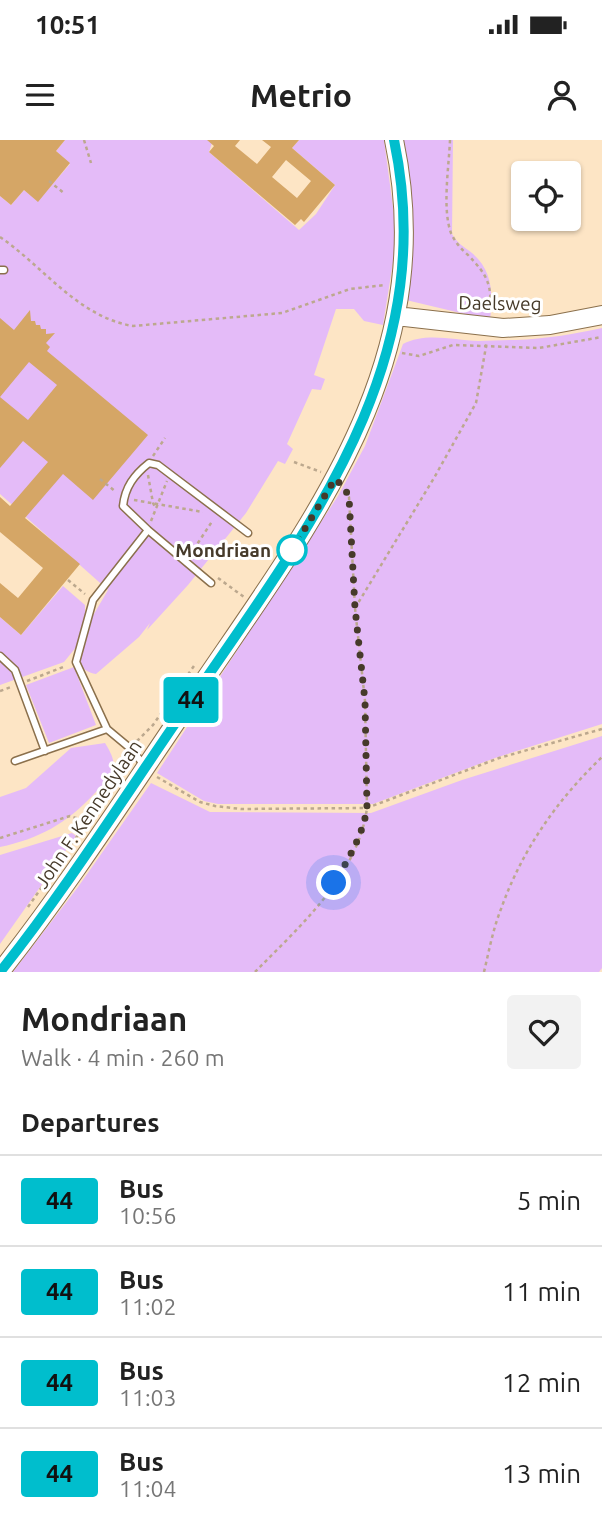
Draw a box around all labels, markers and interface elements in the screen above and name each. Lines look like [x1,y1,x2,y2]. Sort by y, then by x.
text: 10:51 [35,10,100,39]
icon: menu [21,76,59,114]
icon: person [543,76,581,114]
text: Metrio [250,77,352,113]
map controls [511,161,581,231]
button: locate [511,161,581,231]
street label: Daelsweg [458,291,542,315]
marker: Mondriaan [277,535,307,565]
place label: Mondriaan [175,539,271,561]
line badge: 44 [160,677,222,723]
text: 44 [177,686,205,713]
street label: John F. Kennedylaan [30,736,146,892]
your location [316,865,351,900]
button: heart [507,995,581,1069]
text: Mondriaan [21,1000,187,1037]
text: Walk · 4 min · 260 m [21,1045,225,1070]
text: Departures [21,1108,159,1137]
text: Bus [119,1174,164,1203]
text: 5 min [517,1186,581,1215]
text: 44 [46,1187,73,1214]
text: 10:56 [119,1203,177,1228]
text: Bus [119,1265,164,1294]
text: 11 min [502,1277,581,1306]
text: 44 [46,1278,73,1305]
text: 11:02 [119,1294,177,1319]
text: Bus [119,1356,164,1385]
text: 12 min [502,1368,581,1397]
text: 44 [46,1369,73,1396]
text: 11:03 [119,1385,177,1410]
text: Bus [119,1447,164,1476]
text: 13 min [502,1459,581,1488]
text: 44 [46,1460,73,1487]
text: 11:04 [119,1476,177,1501]

